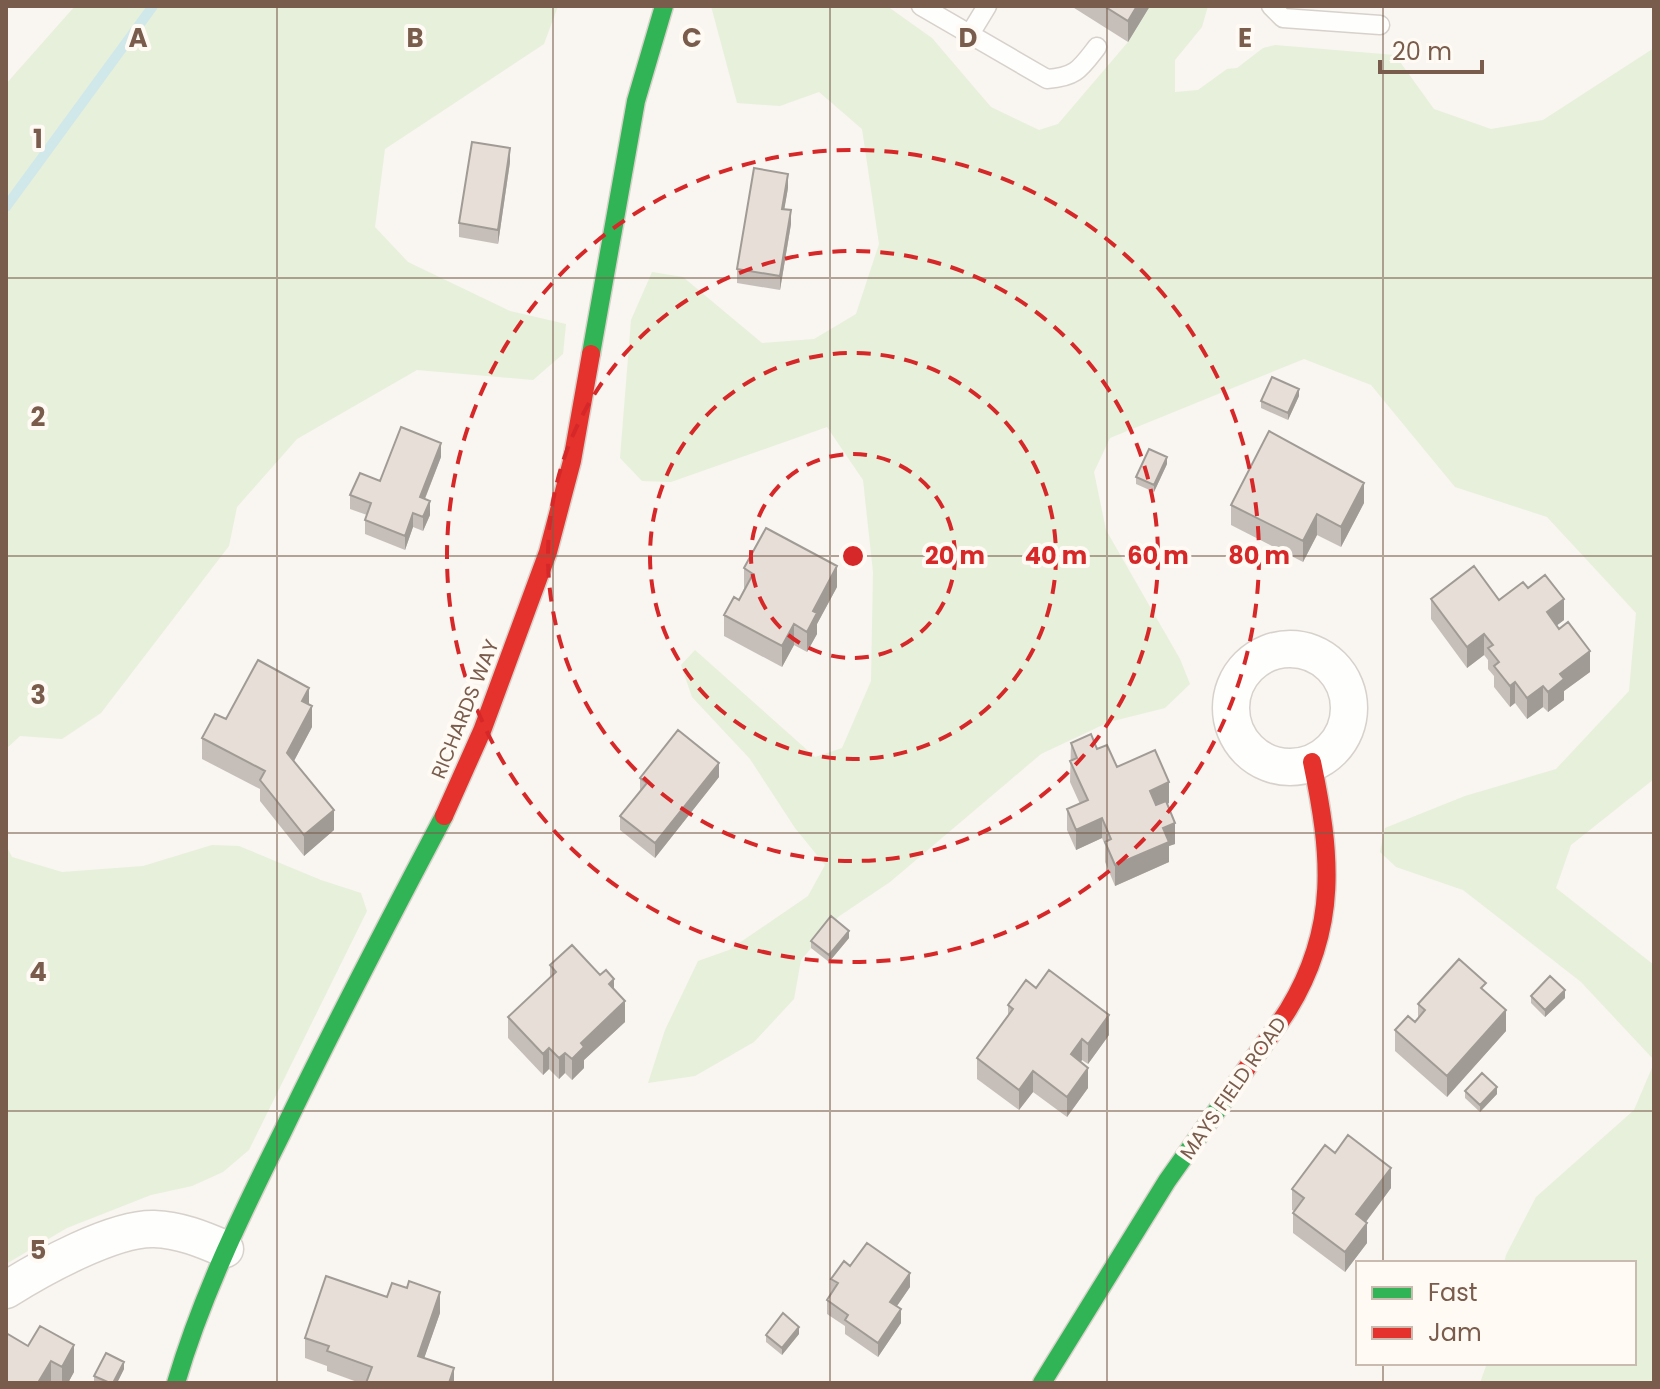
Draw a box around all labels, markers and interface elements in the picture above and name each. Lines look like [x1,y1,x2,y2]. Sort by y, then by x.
text: A [128,20,148,56]
text: B [406,20,424,56]
text: C [682,20,702,56]
text: D [959,20,978,56]
text: E [1238,20,1252,56]
scale bar [1380,24,1482,74]
text: 20 m [1392,35,1452,68]
text: 1 [33,121,43,157]
text: 2 [31,399,46,435]
text: 20 m [925,539,985,572]
text: 40 m [1025,539,1087,572]
text: 60 m [1127,539,1189,572]
text: 80 m [1228,539,1290,572]
centre of rings [839,542,867,570]
street label: RICHARDS WAY [424,635,506,783]
text: 3 [30,677,46,713]
text: 4 [29,954,47,990]
street label: MAYS FIELD ROAD [1173,1011,1293,1165]
text: 5 [30,1232,46,1268]
legend [1356,1261,1636,1365]
text: Fast [1428,1276,1478,1309]
text: Jam [1428,1316,1482,1349]

